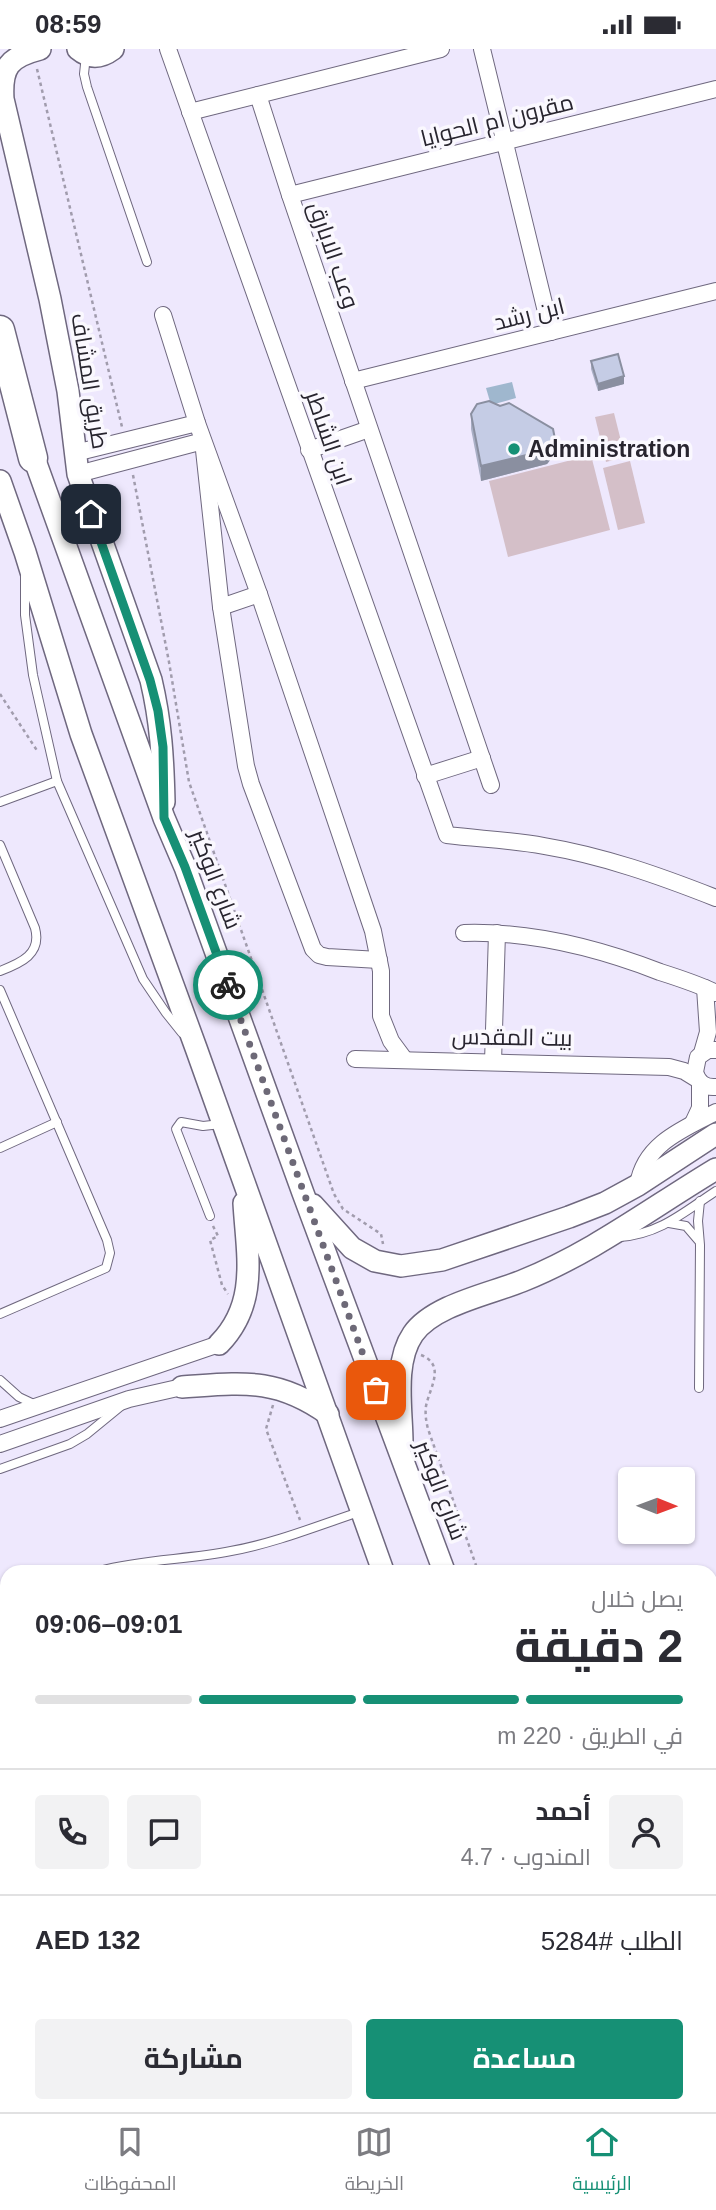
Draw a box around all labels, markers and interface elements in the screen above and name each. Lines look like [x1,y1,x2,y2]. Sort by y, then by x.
text: 08:59 [35,9,102,39]
street label: مقرون ام الحوايا [418,88,577,154]
street label: وعب الابارق [303,198,364,312]
street label: ابن رشد [491,293,567,336]
street label: طريق المشاف [65,311,114,451]
street label: ابن الشاطر [299,386,357,489]
place label: Administration [528,436,690,462]
marker: Administration [506,441,522,457]
pin [61,484,121,544]
icon: home [72,495,110,533]
street label: شارع الوكير [182,824,247,934]
courier [193,950,263,1020]
icon: bike [209,966,247,1004]
street label: بيت المقدس [451,1023,573,1052]
pin [346,1360,406,1420]
icon: bag [357,1371,395,1409]
street label: شارع الوكير [407,1435,472,1545]
north arrow [618,1467,695,1543]
map controls [618,1467,695,1544]
text: يصل خلال [591,1586,683,1612]
text: 09:01–09:06 [35,1609,182,1639]
text: 2 دقيقة [515,1620,683,1672]
text: في الطريق · 220 m [497,1723,683,1749]
button: phone [35,1795,109,1869]
button: chat [127,1795,201,1869]
button: person [609,1795,683,1869]
text: أحمد [535,1796,591,1826]
text: المندوب · 4.7 [461,1844,591,1870]
text: AED 132 [35,1925,141,1955]
text: الطلب #5284 [541,1926,683,1956]
button: مشاركة [35,2019,352,2099]
button: مساعدة [366,2019,683,2099]
tab: المحفوظات [84,2123,177,2201]
tab: الخريطة [345,2123,404,2201]
tab: الرئيسية [572,2123,632,2201]

